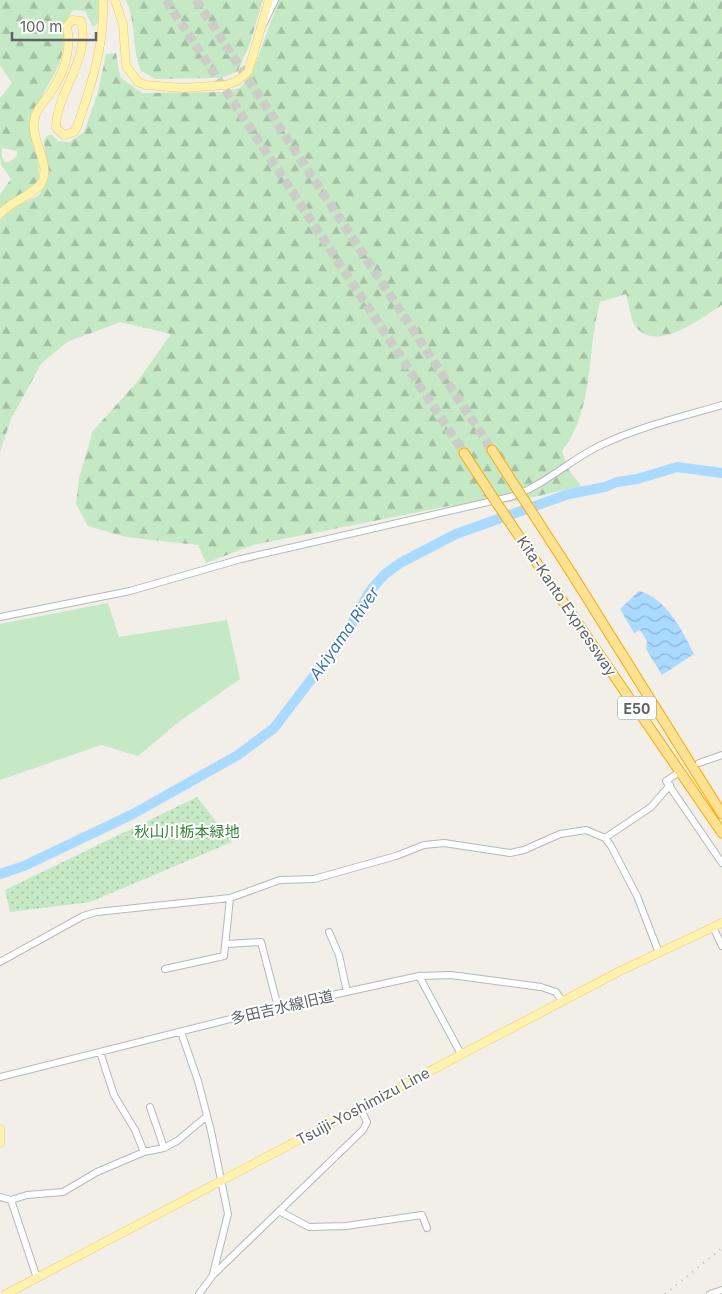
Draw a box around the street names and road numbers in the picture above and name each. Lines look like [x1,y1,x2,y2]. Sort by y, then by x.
street label: Kita-Kanto Expressway [513,532,621,680]
road number: E50 [618,696,656,720]
street label: 多田吉水線旧道 [229,986,335,1028]
street label: Tsuiji-Yoshimizu Line [293,1063,433,1149]

